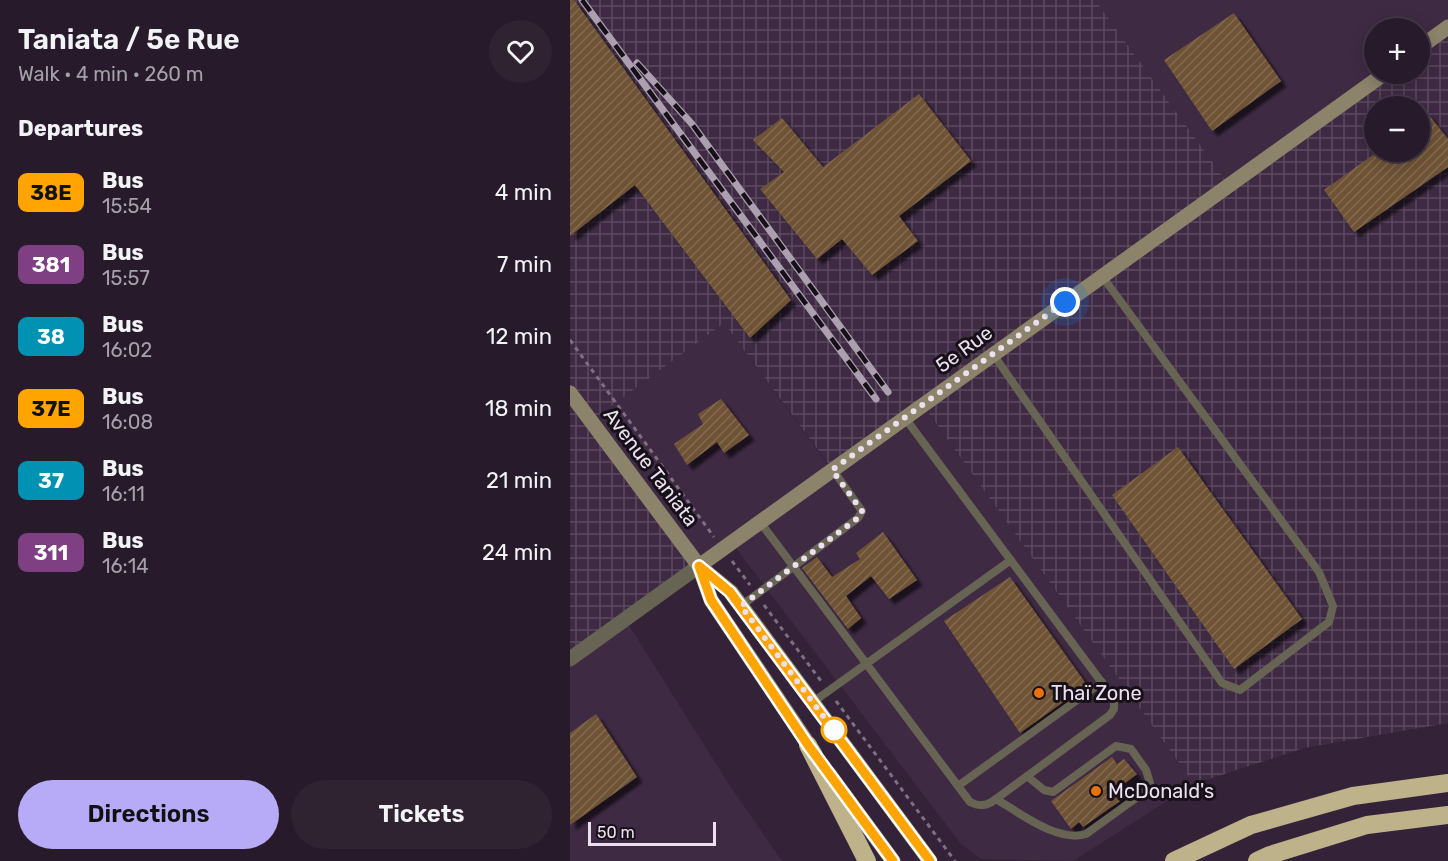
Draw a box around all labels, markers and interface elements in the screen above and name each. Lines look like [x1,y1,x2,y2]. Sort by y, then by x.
map controls [1364,18,1430,162]
button: + [1364,18,1430,84]
button: heart [489,20,552,83]
text: Taniata / 5e Rue [18,23,240,56]
text: Walk · 4 min · 260 m [18,62,204,86]
button: − [1364,96,1430,162]
text: Departures [18,115,143,142]
text: Bus [102,167,144,194]
text: 4 min [495,179,552,206]
text: 38E [30,180,72,205]
text: 15:54 [102,194,152,218]
text: Bus [102,239,144,266]
text: 7 min [497,251,552,278]
text: 381 [32,252,70,277]
text: 15:57 [102,266,150,290]
your location [1050,287,1080,317]
text: Bus [102,311,144,338]
street label: 5e Rue [931,320,997,378]
text: 12 min [486,323,552,350]
text: 38 [37,324,65,349]
text: 16:02 [102,338,152,362]
text: Bus [102,383,144,410]
text: 18 min [485,395,552,422]
text: 37E [31,396,71,421]
street label: Avenue Taniata [599,403,703,531]
text: 16:08 [102,410,153,434]
text: Bus [102,455,144,482]
text: 21 min [486,467,552,494]
text: 37 [38,468,64,493]
text: 16:11 [102,482,145,506]
text: Bus [102,527,144,554]
text: 24 min [482,539,552,566]
text: 311 [34,540,68,565]
text: 16:14 [102,554,149,578]
place label: Thaï Zone [1051,681,1142,705]
marker: Thaï Zone [1032,686,1046,700]
unlabelled marker [821,717,847,743]
place label: McDonald's [1108,779,1214,803]
button: Directions [18,780,279,849]
button: Tickets [291,780,552,849]
marker: McDonald's [1089,784,1103,798]
scale bar [588,819,716,846]
text: 50 m [597,823,635,842]

